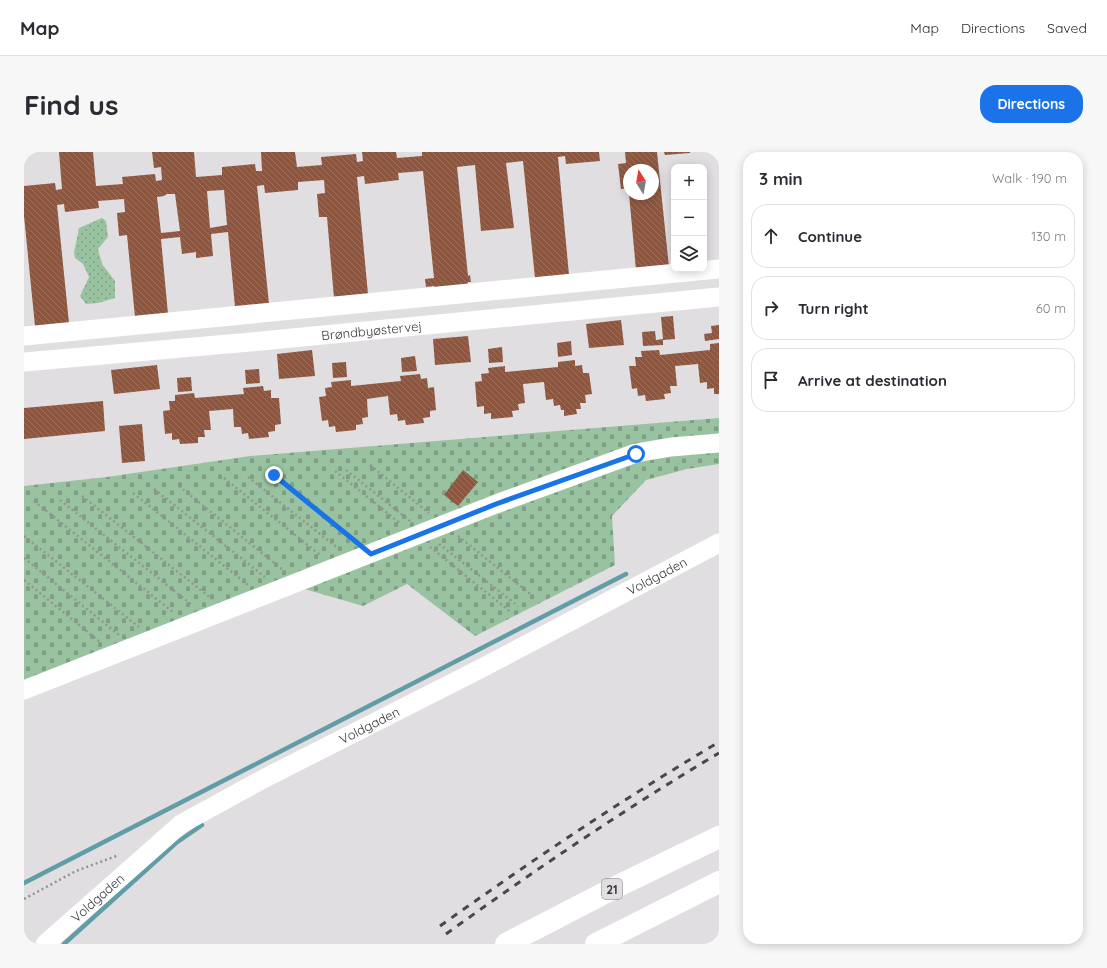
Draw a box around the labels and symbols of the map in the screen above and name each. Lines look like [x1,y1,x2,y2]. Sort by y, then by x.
north arrow [623,164,659,200]
street label: Brøndbyøstervej [321,318,423,343]
route start [627,445,645,463]
route end [265,466,283,484]
street label: Voldgaden [624,553,690,598]
street label: Voldgaden [336,703,402,747]
street label: Voldgaden [68,870,127,925]
road number: 21 [602,879,622,899]

